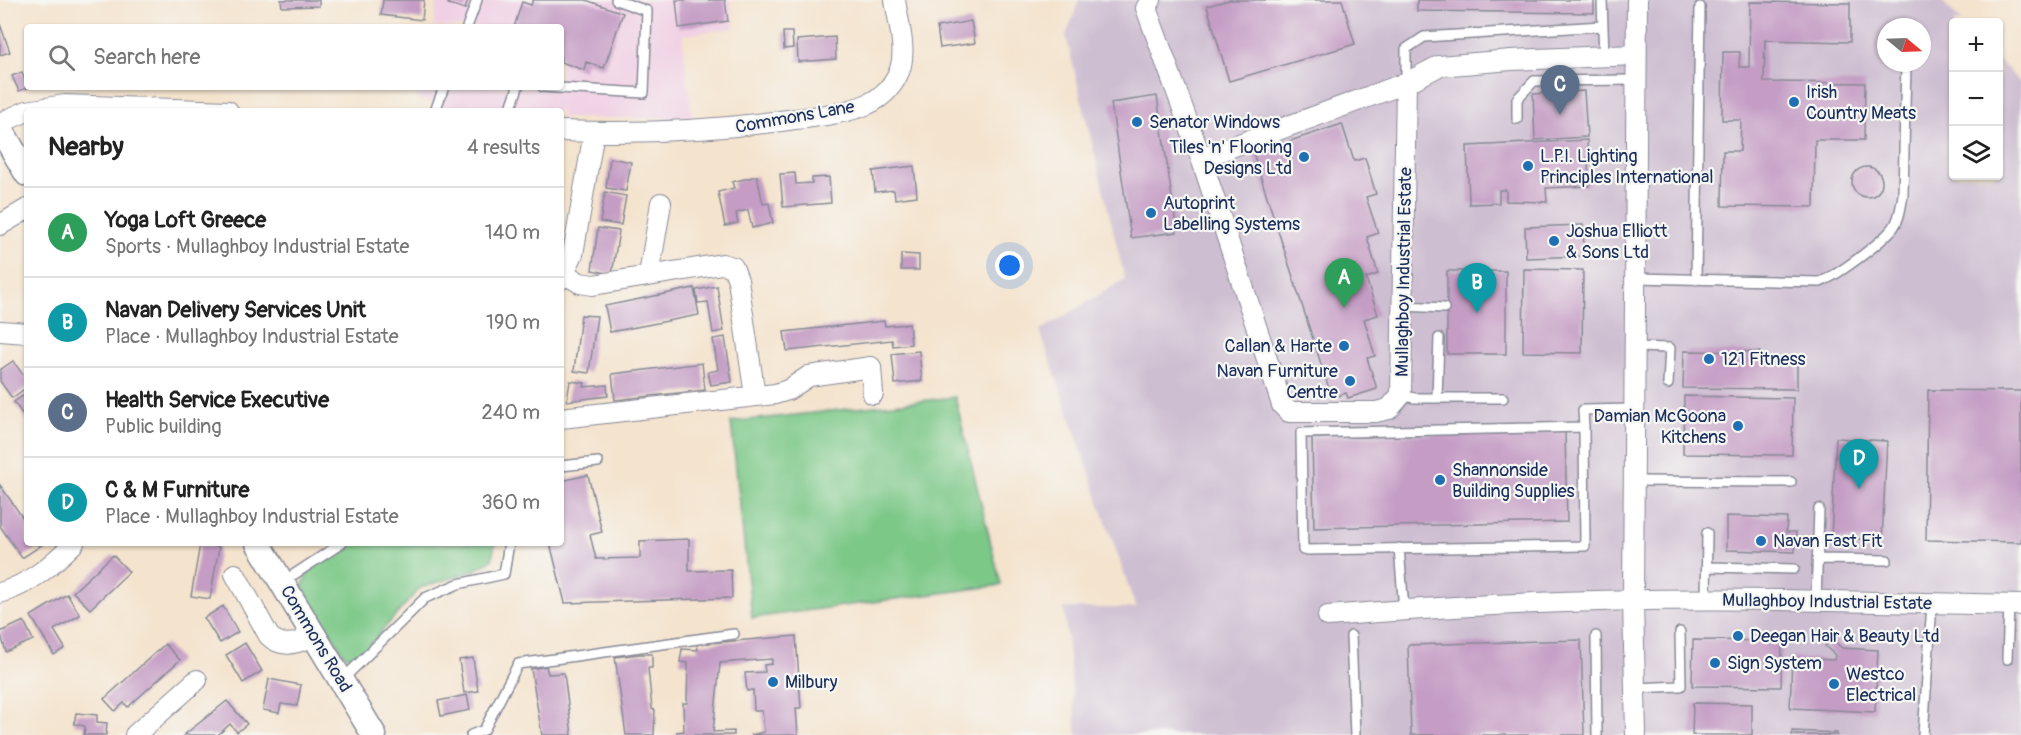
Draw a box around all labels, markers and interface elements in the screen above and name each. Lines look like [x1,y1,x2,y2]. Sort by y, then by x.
north arrow [1877,18,1931,72]
map controls [1949,18,2003,180]
button: + [1949,18,2003,72]
search box [24,24,564,90]
icon: search [45,41,78,74]
text: Search here [93,43,200,71]
pin: C [1540,66,1580,115]
button: − [1949,72,2003,126]
place label: Irish Country Meats [1806,81,1916,125]
street label: Commons Lane [734,95,856,139]
marker: Irish Country Meats [1787,95,1801,109]
place label: Senator Windows [1149,111,1280,134]
marker: Senator Windows [1130,115,1144,129]
button: layers [1949,126,2003,180]
text: Nearby [48,131,124,163]
text: 4 results [467,135,540,160]
place label: Tiles 'n' Flooring Designs Ltd [1169,136,1292,180]
place label: L.P.I. Lighting Principles International [1540,145,1714,189]
marker: Tiles 'n' Flooring Designs Ltd [1297,150,1311,164]
marker: L.P.I. Lighting Principles International [1521,159,1535,173]
street label: Mullaghboy Industrial Estate [1391,167,1417,377]
place label: Autoprint Labelling Systems [1163,192,1300,236]
text: Yoga Loft Greece [105,206,266,234]
marker: Autoprint Labelling Systems [1144,206,1158,220]
text: A [61,220,74,245]
text: 140 m [485,220,540,245]
place label: Joshua Elliott & Sons Ltd [1566,220,1668,264]
text: Sports · Mullaghboy Industrial Estate [105,234,409,259]
marker: Joshua Elliott & Sons Ltd [1547,234,1561,248]
your location [995,251,1024,280]
pin: A [1324,258,1364,308]
pin: B [1458,264,1496,313]
text: Navan Delivery Services Unit [105,296,366,324]
text: B [62,310,73,335]
text: 190 m [486,310,540,335]
text: Place · Mullaghboy Industrial Estate [105,324,399,349]
place label: Callan & Harte [1225,335,1332,358]
marker: Callan & Harte [1337,339,1351,353]
place label: 121 Fitness [1721,348,1806,371]
marker: 121 Fitness [1702,352,1716,366]
place label: Navan Furniture Centre [1216,360,1338,404]
marker: Navan Furniture Centre [1343,374,1357,388]
text: Health Service Executive [105,386,329,414]
text: C [61,400,74,425]
text: 240 m [481,400,540,425]
place label: Damian McGoona Kitchens [1593,405,1726,449]
text: Public building [105,414,221,439]
marker: Damian McGoona Kitchens [1731,419,1745,433]
pin: D [1840,440,1878,489]
place label: Shannonside Building Supplies [1452,459,1575,503]
marker: Shannonside Building Supplies [1433,473,1447,487]
text: C & M Furniture [105,476,249,504]
text: D [61,490,74,515]
text: 360 m [481,490,540,515]
text: Place · Mullaghboy Industrial Estate [105,504,399,529]
place label: Navan Fast Fit [1773,530,1883,553]
marker: Navan Fast Fit [1754,534,1768,548]
street label: Commons Road [275,581,357,697]
street label: Mullaghboy Industrial Estate [1722,589,1932,615]
place label: Deegan Hair & Beauty Ltd [1750,625,1940,648]
marker: Deegan Hair & Beauty Ltd [1731,629,1745,643]
place label: Sign System [1727,652,1822,675]
marker: Sign System [1708,656,1722,670]
place label: Westco Electrical [1846,663,1916,707]
place label: Milbury [785,671,838,694]
marker: Milbury [766,675,780,689]
marker: Westco Electrical [1827,677,1841,691]

